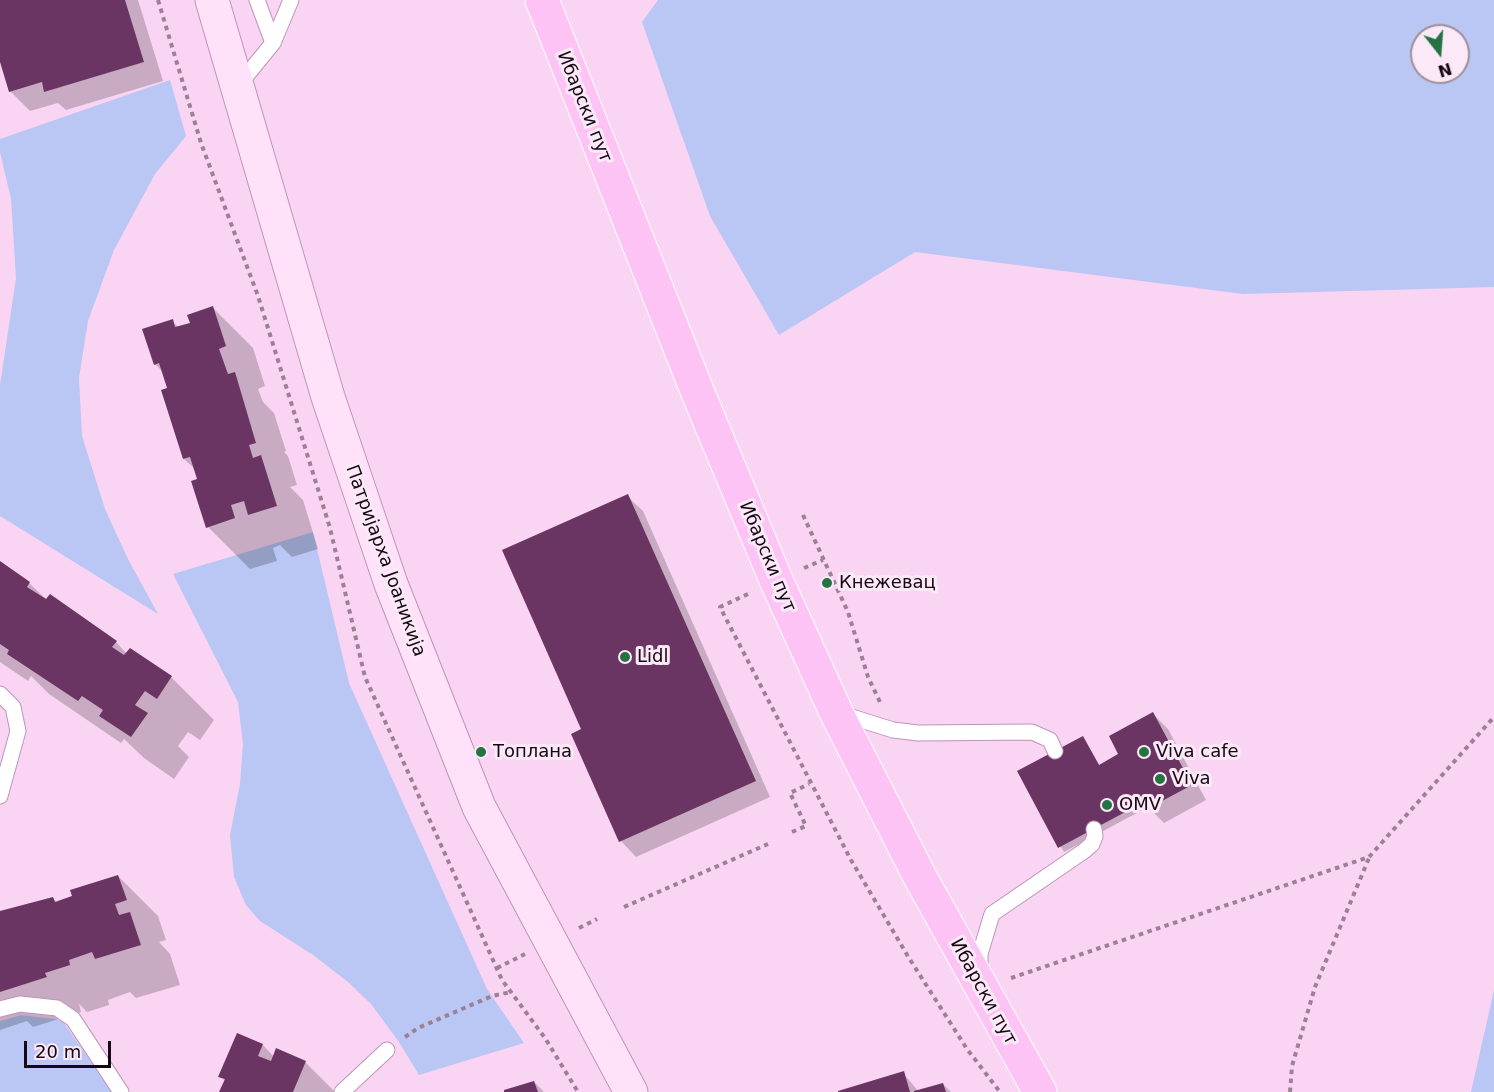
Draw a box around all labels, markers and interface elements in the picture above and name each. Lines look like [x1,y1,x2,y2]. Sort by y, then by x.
north arrow [1410,24,1470,84]
street label: Ибарски пут [552,48,616,166]
text: N [1436,59,1454,81]
street label: Патријарха Јоаникија [340,462,430,660]
street label: Ибарски пут [734,498,800,616]
place label: Кнежевац [839,572,936,594]
marker: Кнежевац [820,576,834,590]
place label: Lidl [637,646,668,668]
marker: Lidl [618,650,632,664]
place label: Топлана [493,741,572,763]
place label: Viva cafe [1156,741,1239,763]
marker: Топлана [474,745,488,759]
marker: Viva cafe [1137,745,1151,759]
place label: Viva [1172,768,1211,790]
marker: Viva [1153,772,1167,786]
place label: OMV [1119,794,1161,816]
marker: OMV [1100,798,1114,812]
street label: Ибарски пут [945,935,1021,1049]
scale bar [27,1029,114,1067]
text: 20 m [35,1041,81,1062]

